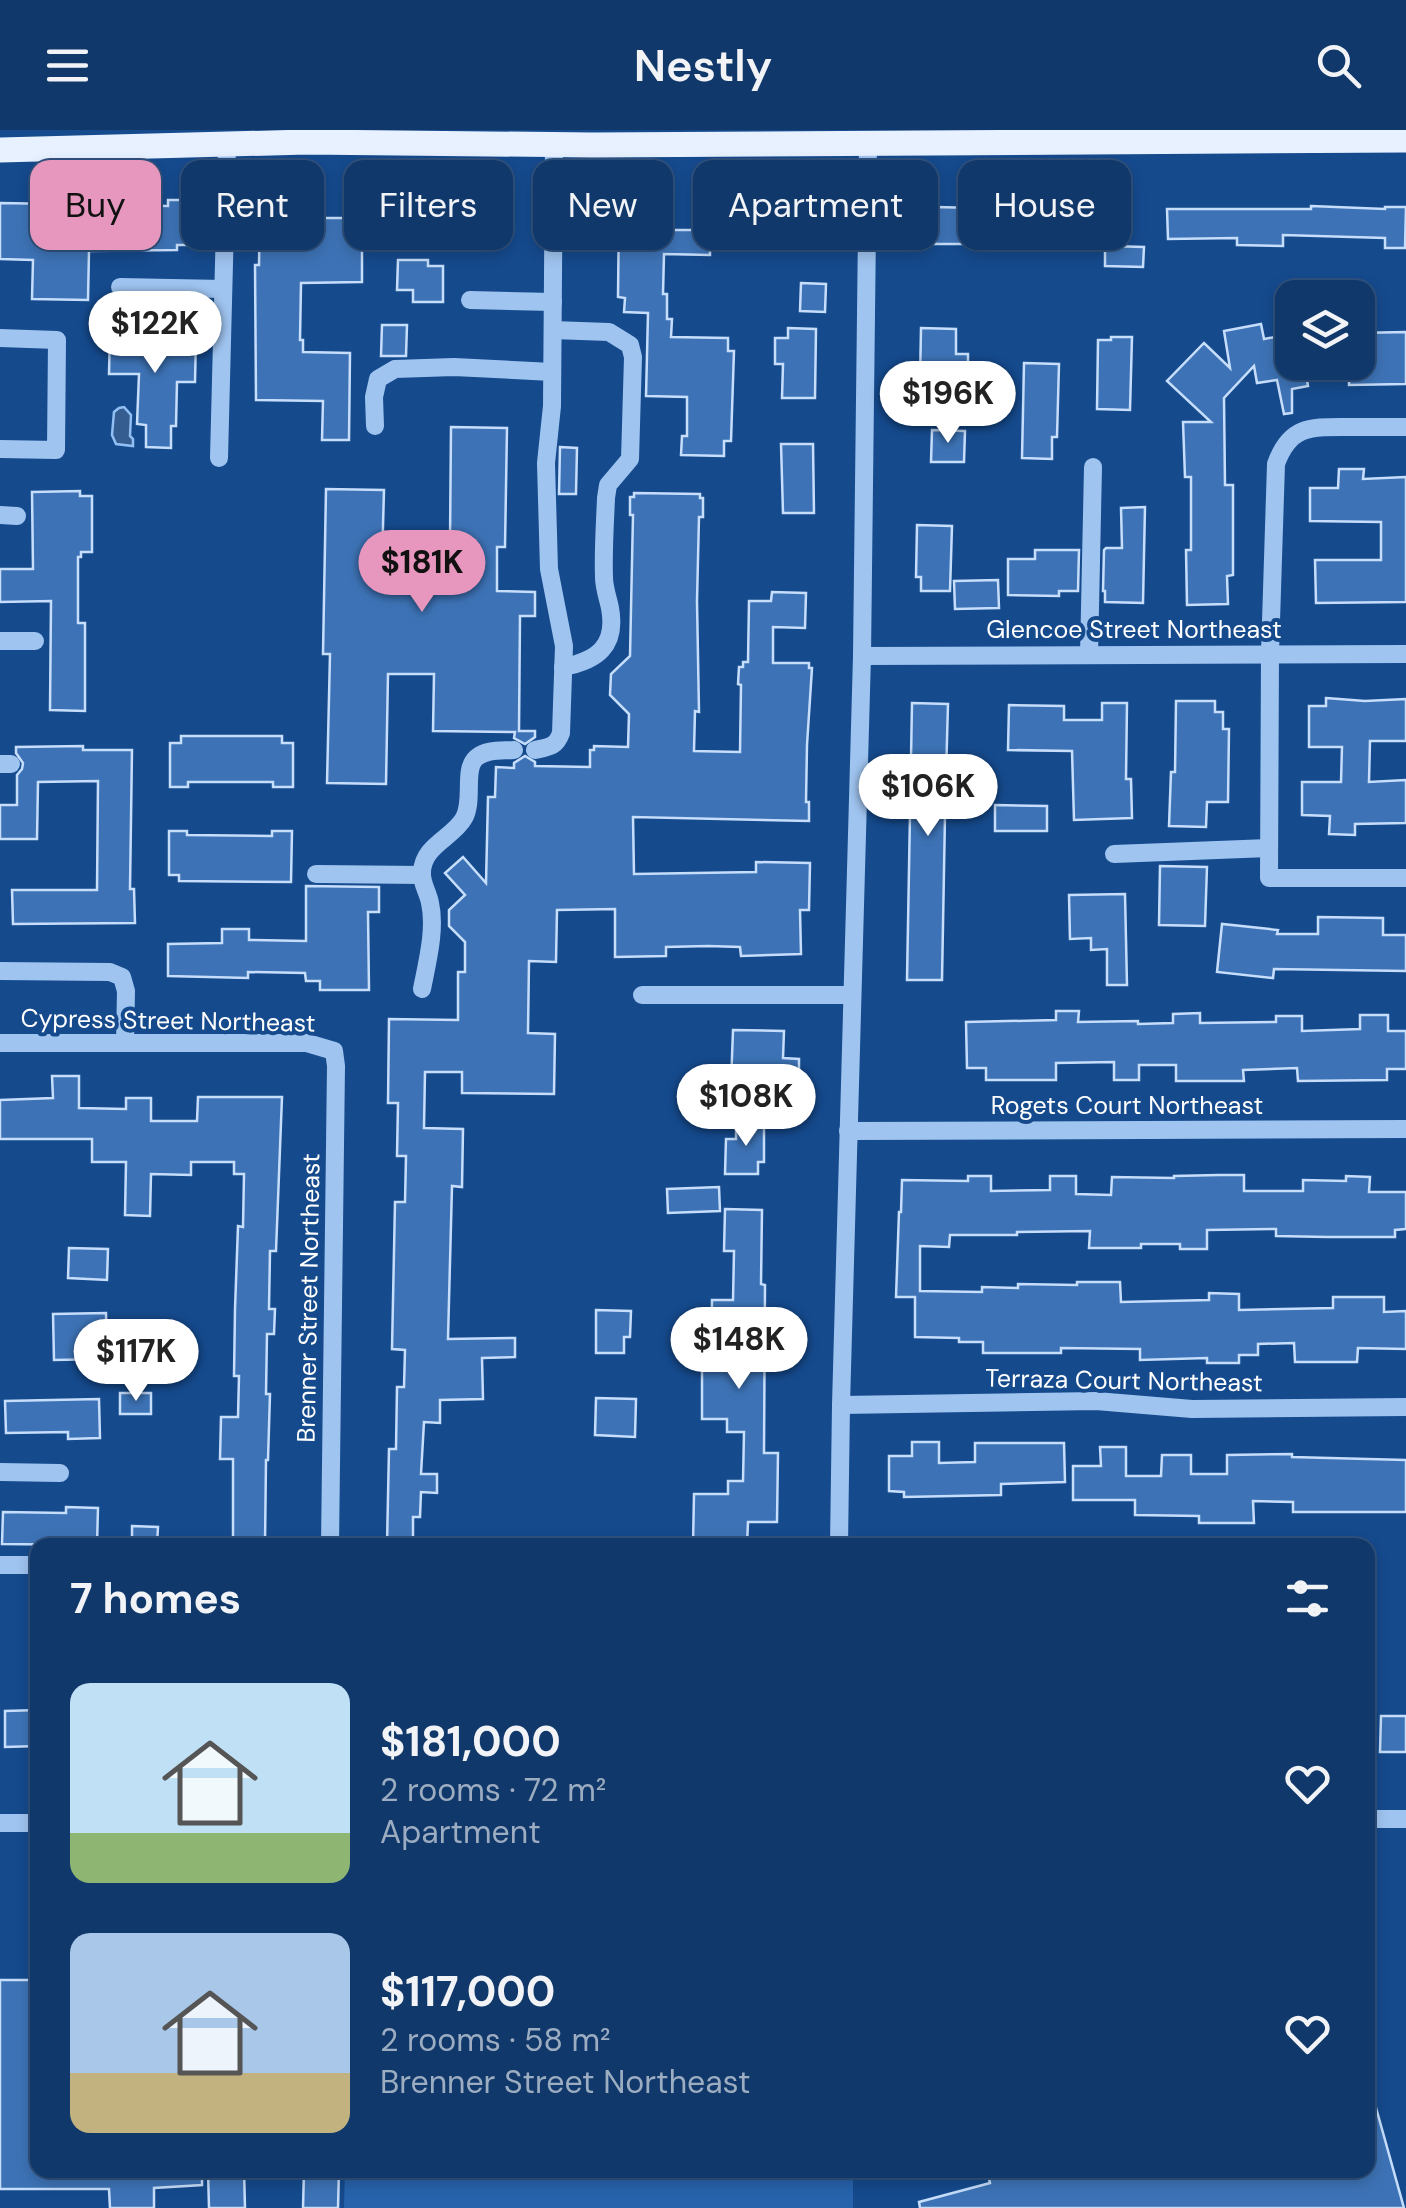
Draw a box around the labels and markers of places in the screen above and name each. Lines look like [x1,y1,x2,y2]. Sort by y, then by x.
pin: $122K [85,291,225,376]
pin: $196K [878,361,1018,446]
pin: $181K [352,530,492,615]
pin: $106K [858,754,998,839]
pin: $108K [676,1064,816,1149]
pin: $148K [669,1307,809,1392]
pin: $117K [66,1319,206,1404]

